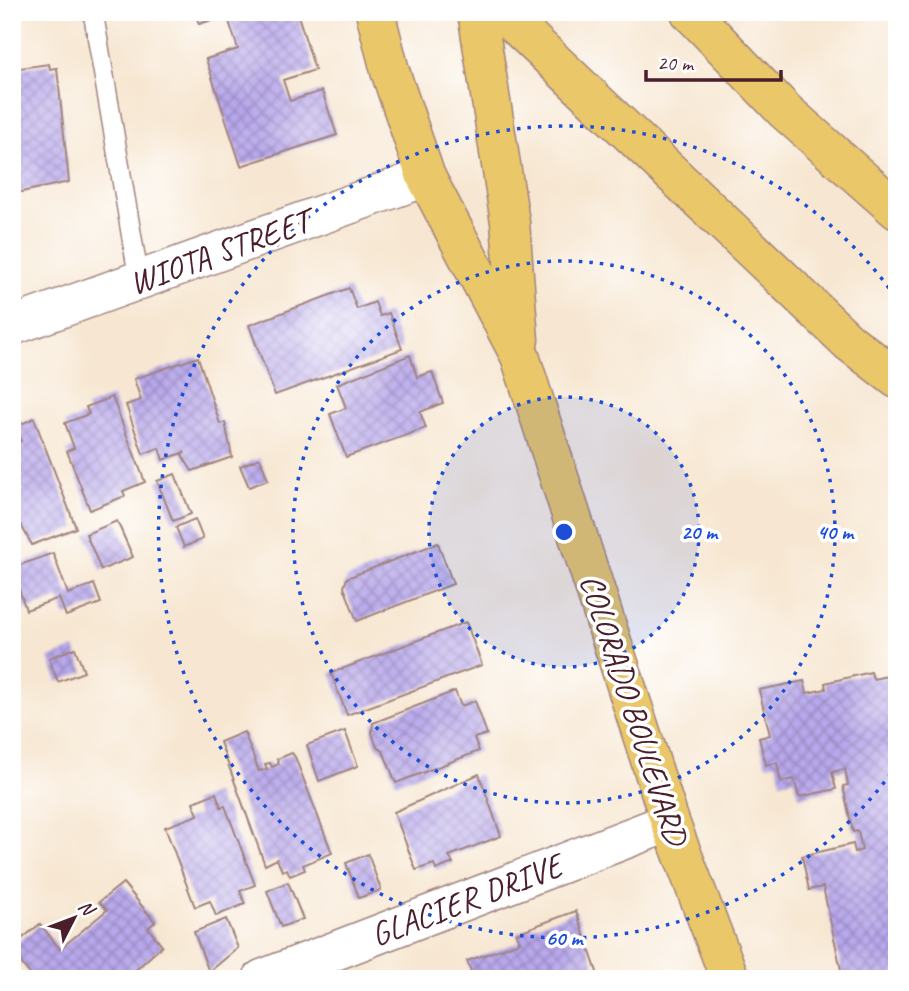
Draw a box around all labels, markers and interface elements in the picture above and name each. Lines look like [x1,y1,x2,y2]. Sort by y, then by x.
scale bar [646,38,781,82]
text: 20 m [657,50,695,76]
street label: WIOTA STREET [123,197,323,304]
text: 20 m [681,519,719,545]
text: 40 m [817,519,855,545]
centre of rings [552,520,576,544]
street label: COLORADO BOULEVARD [571,569,698,852]
street label: GLACIER DRIVE [365,843,571,956]
north arrow [38,883,108,953]
text: N [73,895,101,922]
text: 60 m [546,925,584,951]

